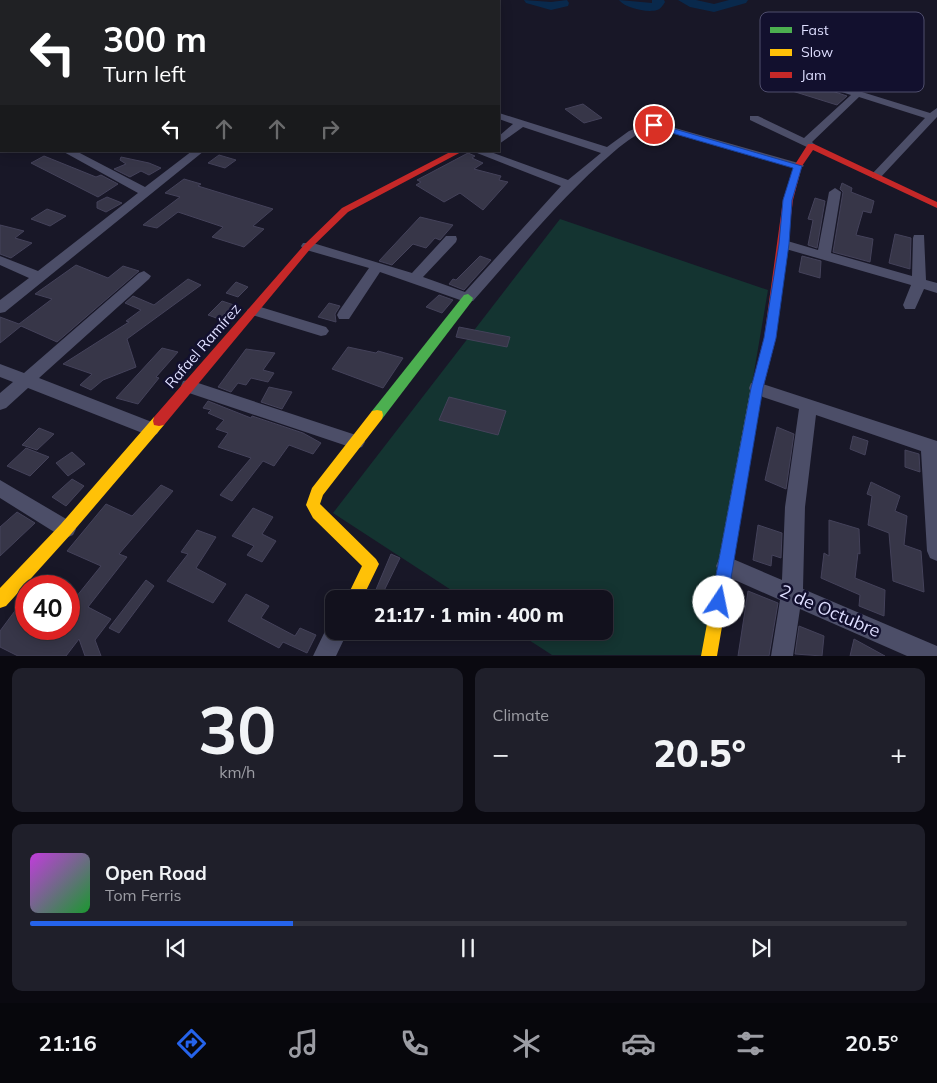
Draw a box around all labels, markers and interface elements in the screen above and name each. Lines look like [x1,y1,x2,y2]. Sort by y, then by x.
legend [760,12,924,92]
text: 300 m [103,17,207,61]
icon: left [20,20,85,85]
text: Fast [801,21,829,39]
text: Slow [801,43,833,61]
text: Turn left [103,60,186,88]
text: Jam [801,66,826,84]
pin [633,104,675,146]
icon: arrive [640,111,668,139]
icon: left [157,115,185,143]
icon: ahead [210,115,238,143]
icon: ahead [263,115,291,143]
icon: right [316,115,344,143]
street label: Rafael Ramírez [161,299,245,392]
speed limit sign: 40 [15,575,80,640]
position arrow [692,575,744,627]
street label: 2 de Octubre [776,579,884,642]
text: 21:17 · 1 min · 400 m [374,603,564,627]
text: 30 [198,689,276,770]
text: Climate [493,705,549,725]
text: 20.5° [653,729,746,777]
text: − [493,736,509,771]
text: + [890,736,907,771]
text: km/h [219,762,255,782]
text: Open Road [105,861,207,885]
text: Tom Ferris [105,885,182,905]
icon: previous [162,934,190,962]
icon: pause [454,934,482,962]
icon: next [747,934,775,962]
icon: directions [174,1026,209,1061]
icon: music [286,1026,321,1061]
icon: phone [397,1026,432,1061]
icon: climate [509,1026,544,1061]
icon: car [621,1026,656,1061]
icon: filters [733,1026,768,1061]
text: 21:16 [38,1029,97,1057]
text: 20.5° [845,1029,898,1057]

